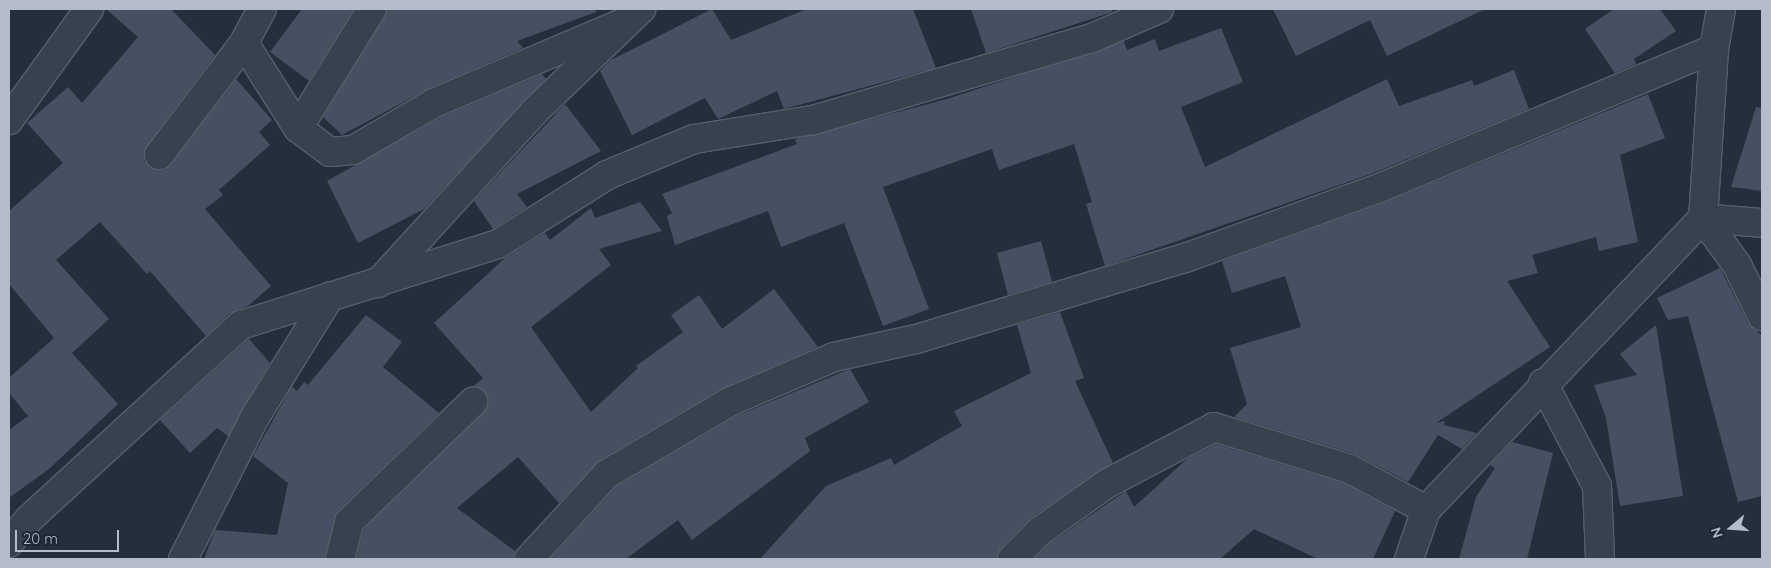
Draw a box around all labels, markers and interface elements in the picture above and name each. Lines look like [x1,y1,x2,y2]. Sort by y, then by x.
north arrow [1706,503,1756,553]
scale bar [18,520,121,552]
text: N [1707,525,1727,540]
text: 20 m [23,529,58,548]

